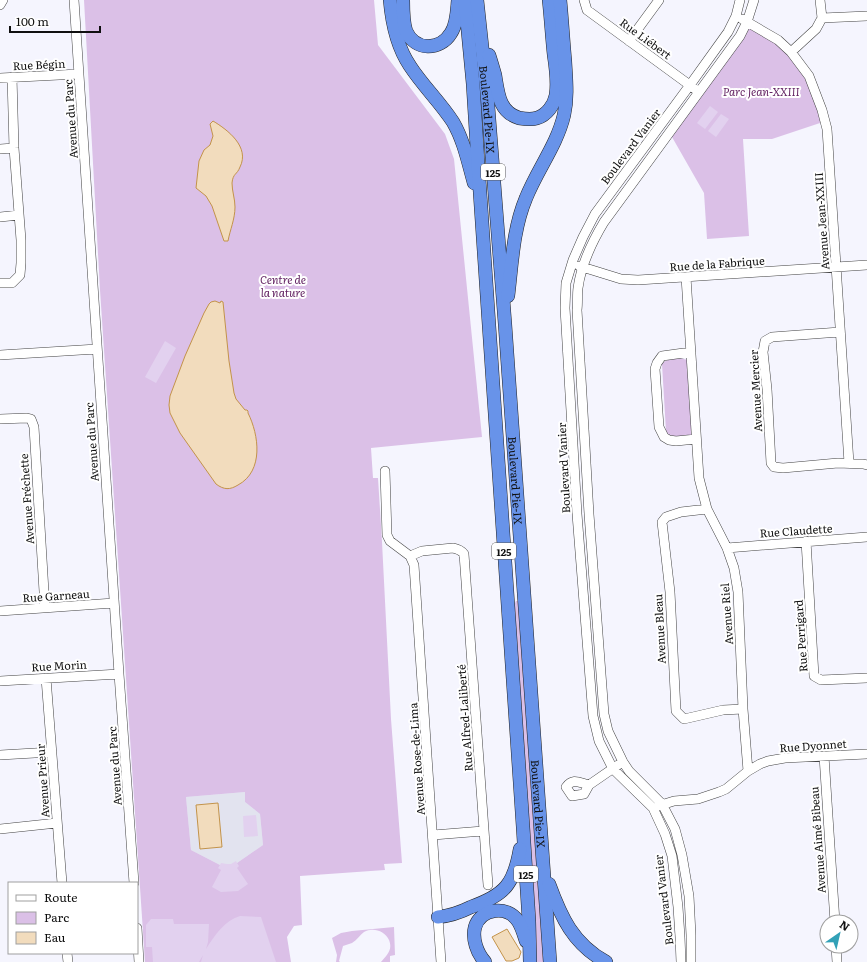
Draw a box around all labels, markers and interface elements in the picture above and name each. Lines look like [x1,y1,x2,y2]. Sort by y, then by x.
scale bar [10,8,100,34]
text: 100 m [16,12,49,30]
street label: Rue Liébert [617,14,676,63]
street label: Rue Bégin [12,55,66,73]
street label: Boulevard Pie-IX [476,65,500,154]
street label: Avenue du Parc [59,78,81,159]
park label: Parc Jean-XXIII [723,83,799,99]
street label: Boulevard Vanier [596,104,664,187]
road number: 125 [481,164,505,180]
street label: Avenue Jean-XXIII [810,172,832,270]
street label: Rue de la Fabrique [669,252,765,274]
park label: Centre de la nature [260,271,306,300]
street label: Avenue Mercier [745,349,765,433]
street label: Avenue du Parc [80,401,102,482]
street label: Boulevard Vanier [553,421,573,514]
street label: Boulevard Pie-IX [505,436,527,525]
street label: Avenue Fréchette [15,453,37,545]
street label: Rue Claudette [759,519,833,541]
road number: 125 [492,543,516,559]
street label: Avenue Riel [716,582,736,645]
street label: Rue Garneau [22,585,90,605]
street label: Avenue Bleau [649,594,669,664]
street label: Rue Perrigard [789,599,811,673]
street label: Rue Morin [31,656,87,674]
street label: Rue Alfred-Laliberté [452,664,476,772]
street label: Avenue Rose-de-Lima [404,702,428,816]
street label: Avenue du Parc [103,725,125,806]
street label: Rue Dyonnet [779,735,848,755]
street label: Avenue Prieur [31,743,53,819]
street label: Boulevard Pie-IX [528,759,550,848]
street label: Avenue Aimé Bibeau [805,786,829,894]
street label: Boulevard Vanier [649,853,676,946]
road number: 125 [514,866,538,882]
legend [8,882,138,954]
text: Route [44,888,78,906]
text: Parc [44,908,69,926]
north arrow [819,914,859,954]
text: N [837,916,853,934]
text: Eau [44,928,66,946]

